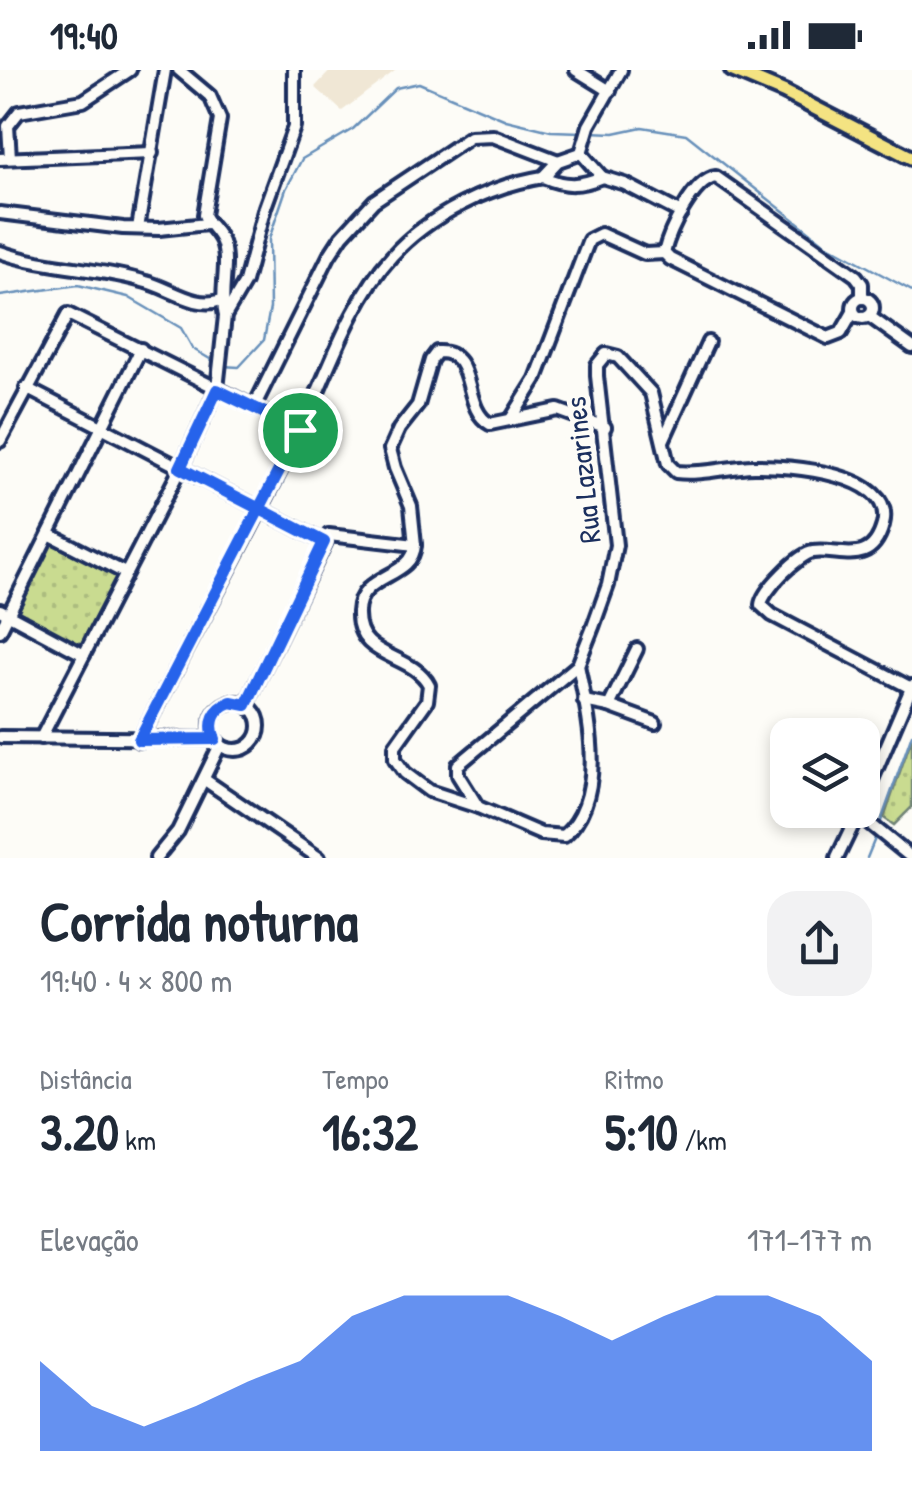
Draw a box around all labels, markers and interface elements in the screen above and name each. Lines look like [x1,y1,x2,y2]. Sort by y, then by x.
text: 19:40 [50,9,118,61]
pin [258,388,343,473]
street label: Rua Lazarines [554,395,610,545]
icon: arrive [273,403,328,458]
map controls [770,718,880,828]
button: layers [770,718,880,828]
text: Corrida noturna [40,884,358,958]
button: share [767,891,872,996]
text: 19:40 · 4 × 800 m [40,959,232,1002]
text: Distância [40,1060,132,1098]
text: Tempo [322,1060,389,1098]
text: Ritmo [605,1060,664,1098]
text: 3.20 [40,1098,119,1166]
text: 16:32 [322,1098,418,1166]
text: 5:10 [605,1098,678,1166]
text: km [119,1121,156,1159]
text: /km [678,1121,727,1159]
text: Elevação [40,1218,139,1261]
text: 171–177 m [747,1218,872,1261]

